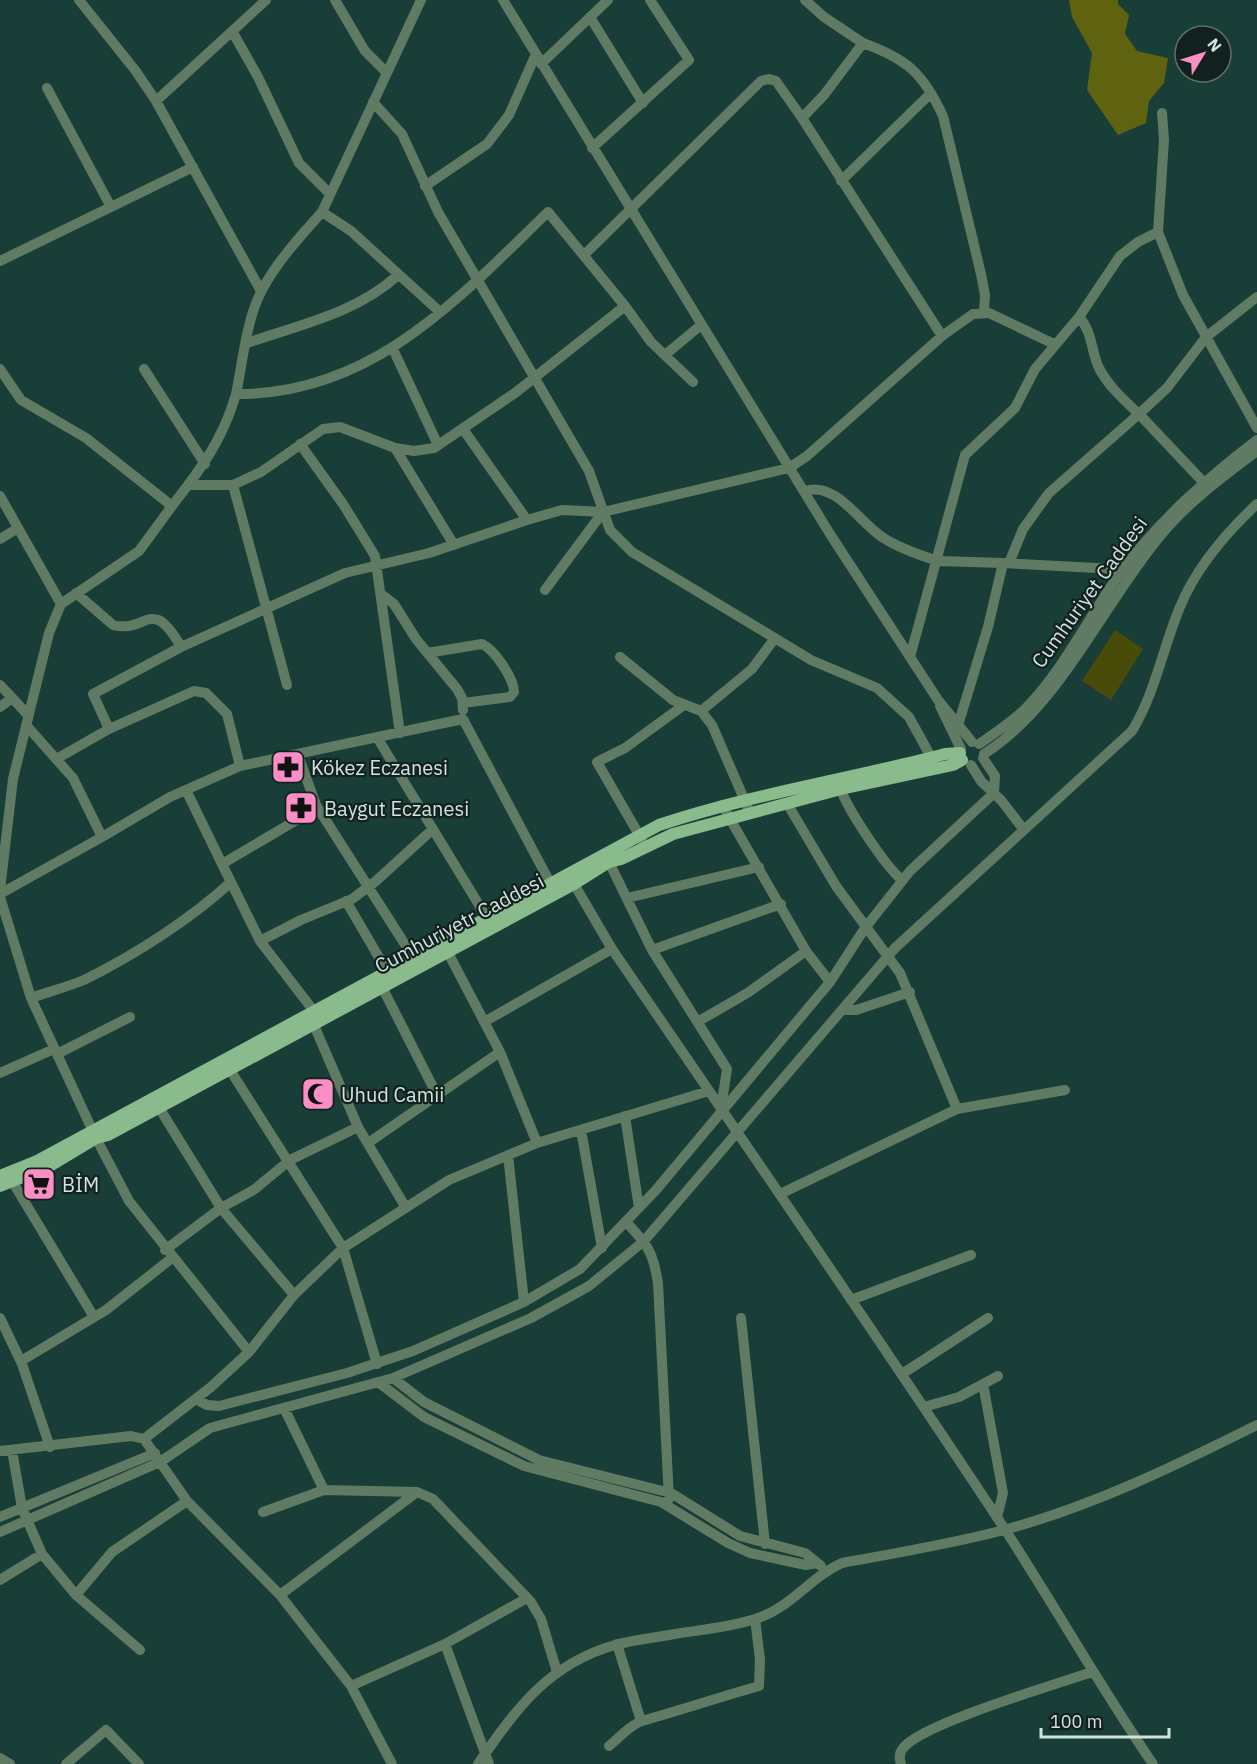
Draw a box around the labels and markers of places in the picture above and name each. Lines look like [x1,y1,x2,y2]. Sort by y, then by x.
pharmacy icon: Kökez Eczanesi [270,749,306,785]
place label: Kökez Eczanesi [311,754,448,781]
pharmacy icon: Baygut Eczanesi [283,790,319,826]
place label: Baygut Eczanesi [324,795,469,822]
mosque icon: Uhud Camii [300,1076,336,1112]
place label: Uhud Camii [341,1081,444,1108]
supermarket icon: BİM [21,1166,57,1202]
place label: BİM [62,1171,99,1198]

